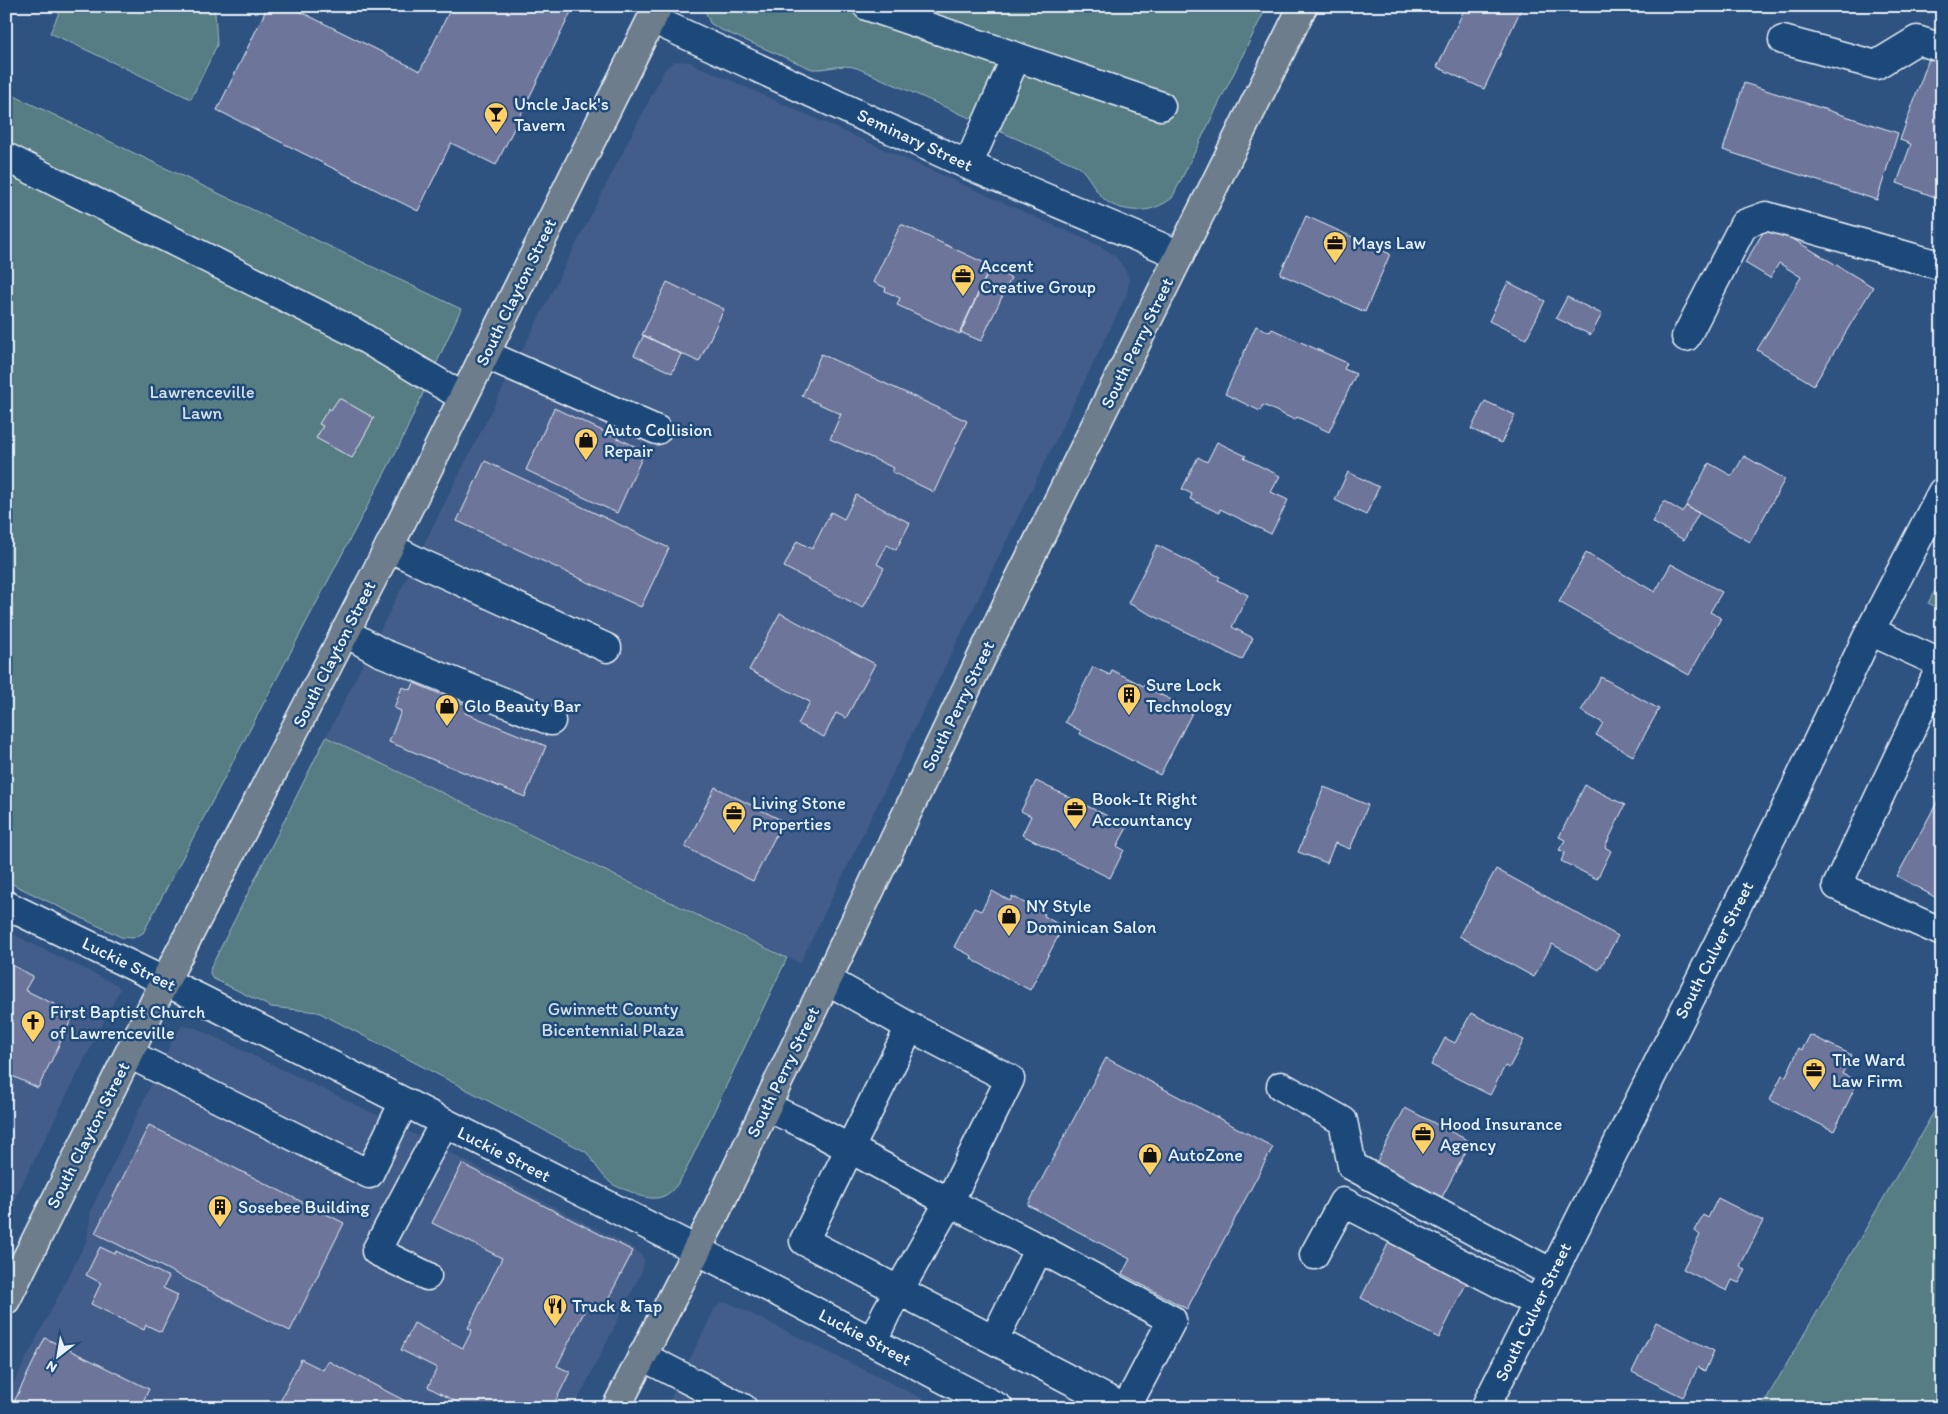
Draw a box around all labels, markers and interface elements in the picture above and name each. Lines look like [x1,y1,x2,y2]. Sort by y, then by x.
place label: Uncle Jack's Tavern [514,93,609,136]
bar icon: Uncle Jack's Tavern [483,101,509,135]
street label: Seminary Street [854,104,976,176]
street label: South Clayton Street [471,214,561,369]
office icon: Mays Law [1322,230,1348,264]
place label: Mays Law [1352,232,1426,254]
place label: Accent Creative Group [980,255,1096,298]
office icon: Accent Creative Group [950,263,976,297]
street label: South Perry Street [1096,274,1178,412]
park label: Lawrenceville Lawn [149,381,255,424]
place label: Auto Collision Repair [604,419,713,462]
shop icon: Auto Collision Repair [573,427,599,461]
street label: South Clayton Street [288,577,381,731]
street label: South Perry Street [917,637,999,775]
place label: Sure Lock Technology [1146,674,1232,717]
building icon: Sure Lock Technology [1116,682,1142,716]
shop icon: Glo Beauty Bar [434,693,460,727]
place label: Glo Beauty Bar [464,695,582,717]
place label: Book-It Right Accountancy [1092,788,1197,831]
place label: Living Stone Properties [752,792,846,835]
office icon: Book-It Right Accountancy [1062,796,1088,830]
office icon: Living Stone Properties [721,800,747,834]
street label: South Culver Street [1670,877,1758,1023]
place label: NY Style Dominican Salon [1026,895,1157,938]
shop icon: NY Style Dominican Salon [996,903,1022,937]
street label: Luckie Street [78,932,180,996]
park label: Gwinnett County Bicentennial Plaza [542,998,685,1041]
place label: First Baptist Church of Lawrenceville [50,1001,205,1044]
street label: South Perry Street [742,1003,824,1141]
church icon: First Baptist Church of Lawrenceville [20,1009,46,1043]
place label: The Ward Law Firm [1832,1049,1905,1092]
office icon: The Ward Law Firm [1801,1057,1827,1091]
street label: South Clayton Street [42,1058,135,1212]
place label: Hood Insurance Agency [1440,1113,1562,1156]
street label: Luckie Street [454,1121,555,1187]
office icon: Hood Insurance Agency [1410,1121,1436,1155]
shop icon: AutoZone [1137,1142,1163,1176]
place label: AutoZone [1168,1144,1243,1166]
building icon: Sosebee Building [207,1194,233,1228]
place label: Sosebee Building [238,1196,370,1218]
street label: South Culver Street [1490,1239,1576,1385]
restaurant icon: Truck & Tap [542,1293,568,1327]
place label: Truck & Tap [572,1295,662,1317]
street label: Luckie Street [815,1303,915,1371]
north arrow [32,1332,82,1382]
text: N [43,1357,60,1376]

